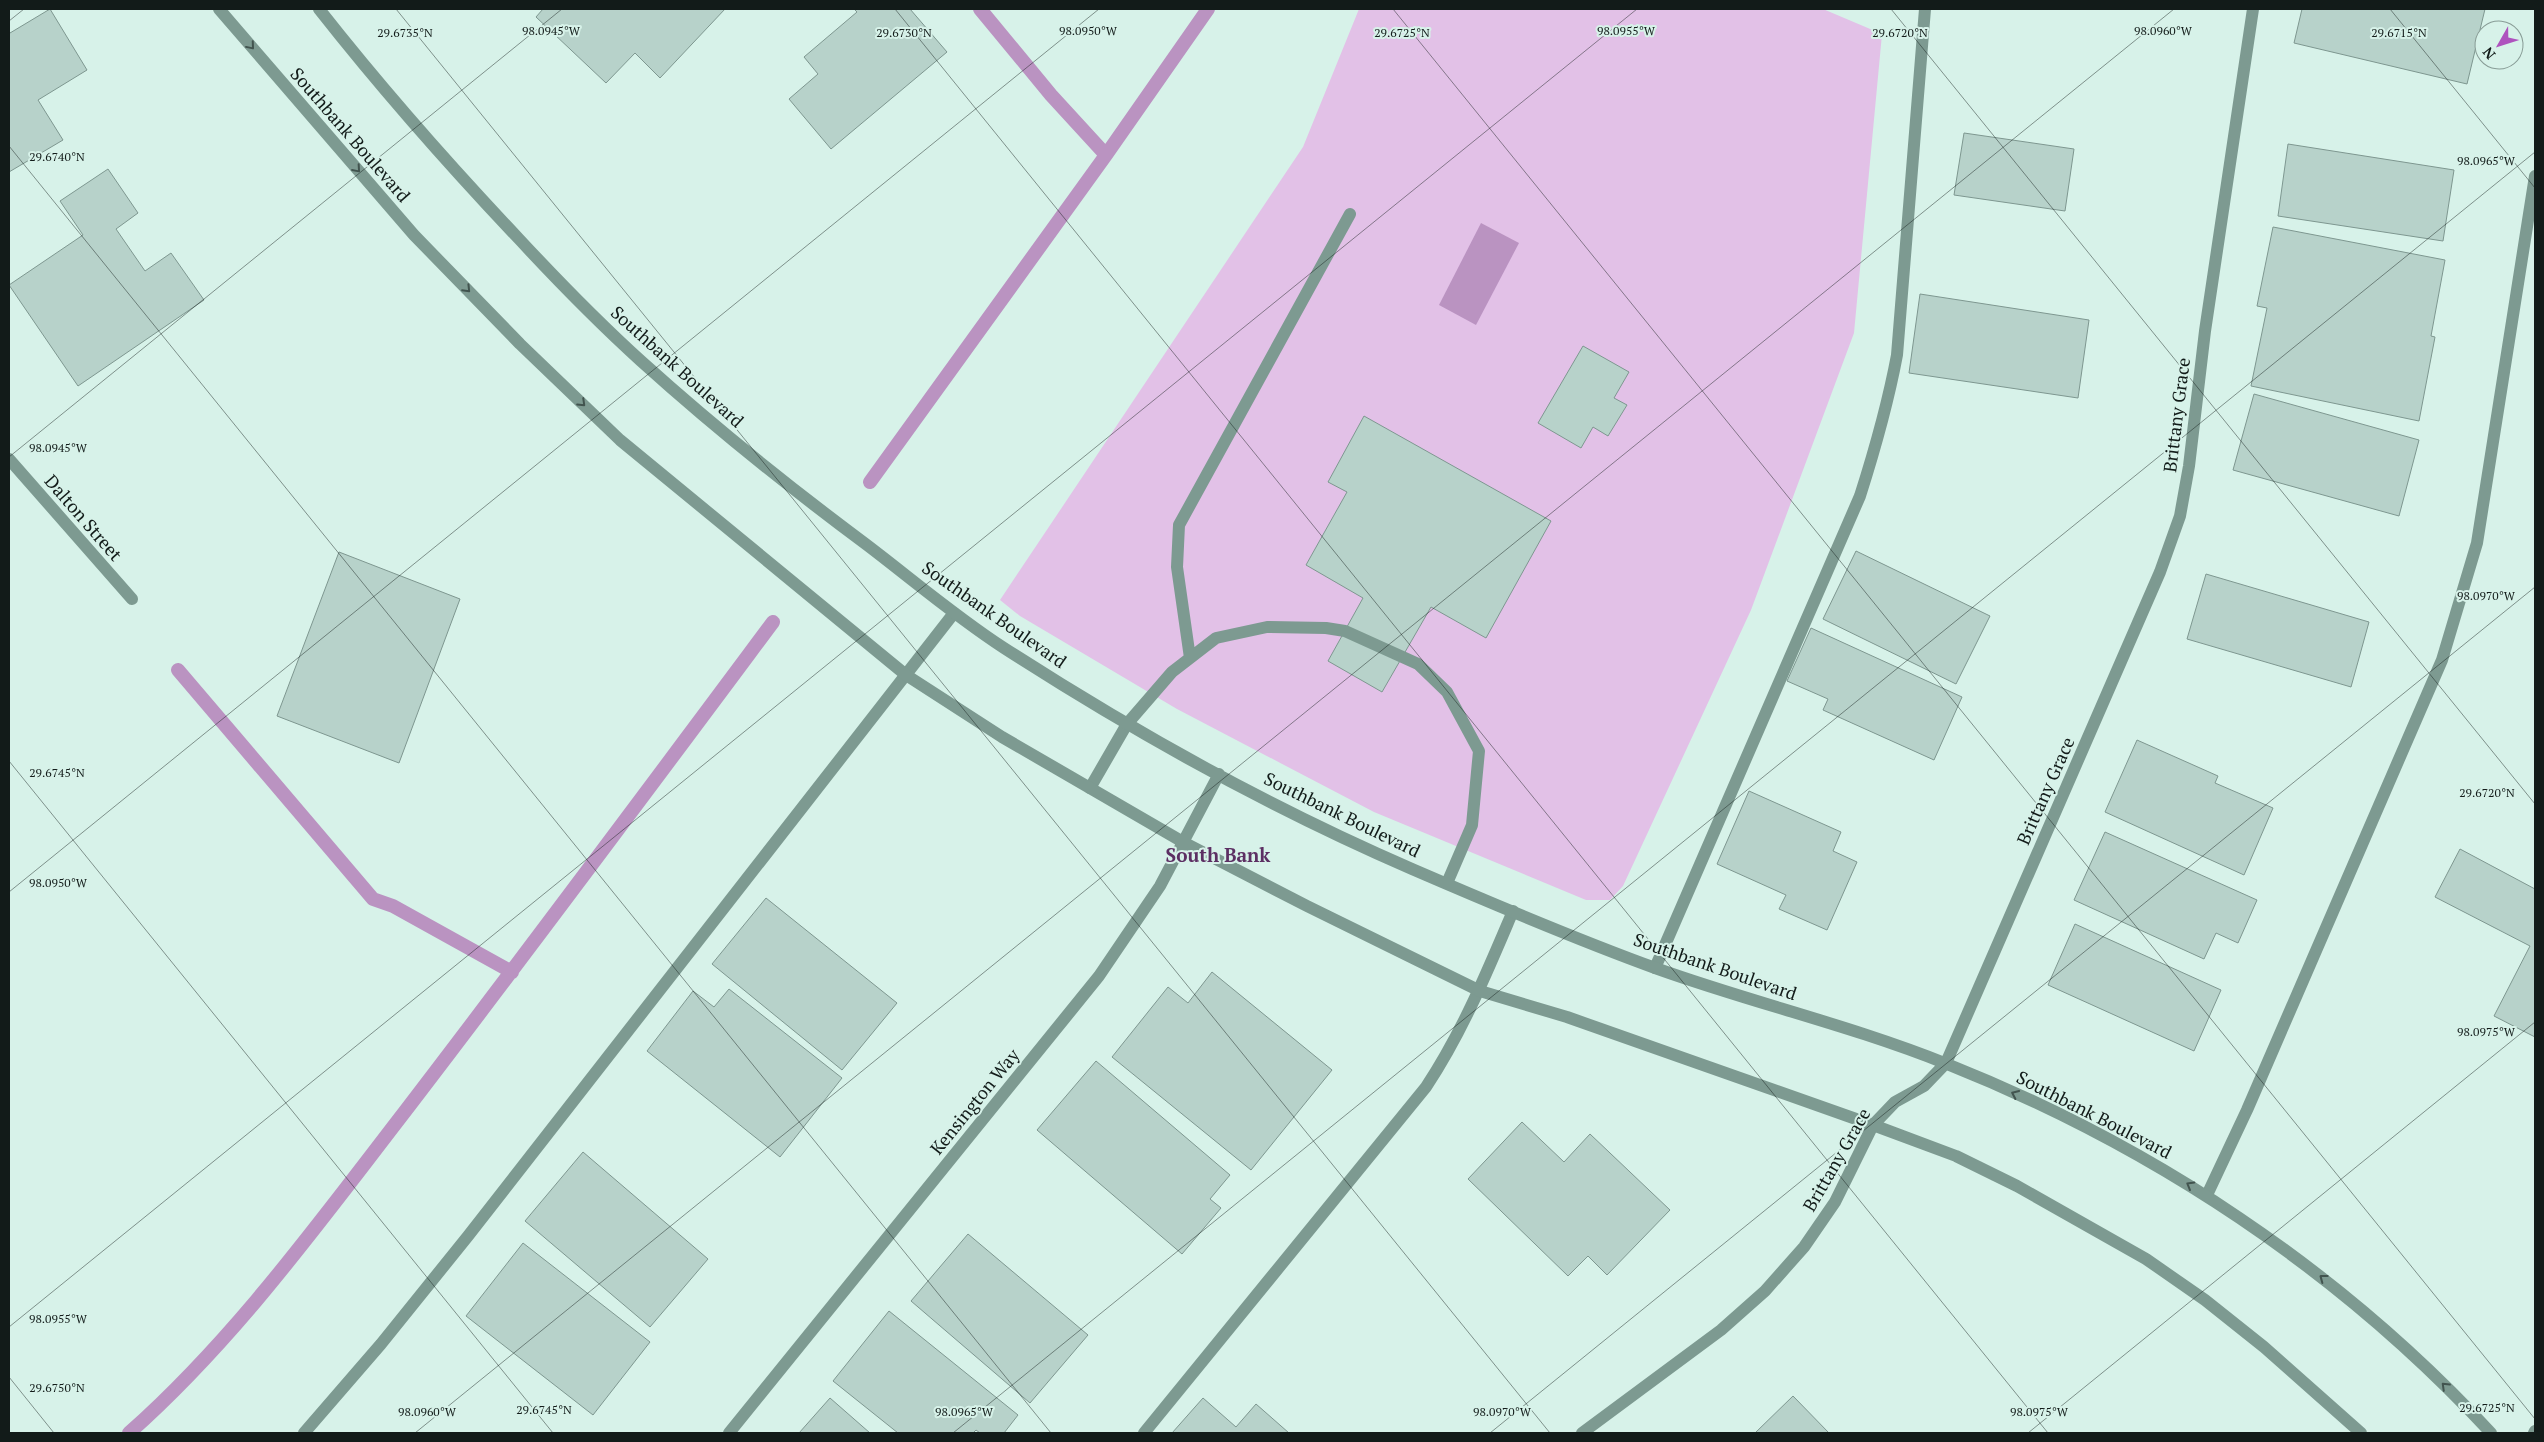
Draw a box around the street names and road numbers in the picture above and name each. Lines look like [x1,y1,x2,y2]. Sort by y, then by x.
street label: Southbank Boulevard [286,62,416,207]
street label: Southbank Boulevard [606,300,749,432]
street label: Brittany Grace [2157,356,2195,474]
street label: Dalton Street [40,469,128,566]
street label: Southbank Boulevard [918,555,1072,673]
street label: Brittany Grace [2011,733,2080,848]
street label: Southbank Boulevard [1260,766,1425,862]
street label: Southbank Boulevard [1631,927,1800,1005]
street label: Kensington Way [924,1043,1025,1159]
street label: Southbank Boulevard [2013,1065,2176,1164]
street label: Brittany Grace [1797,1103,1875,1216]

